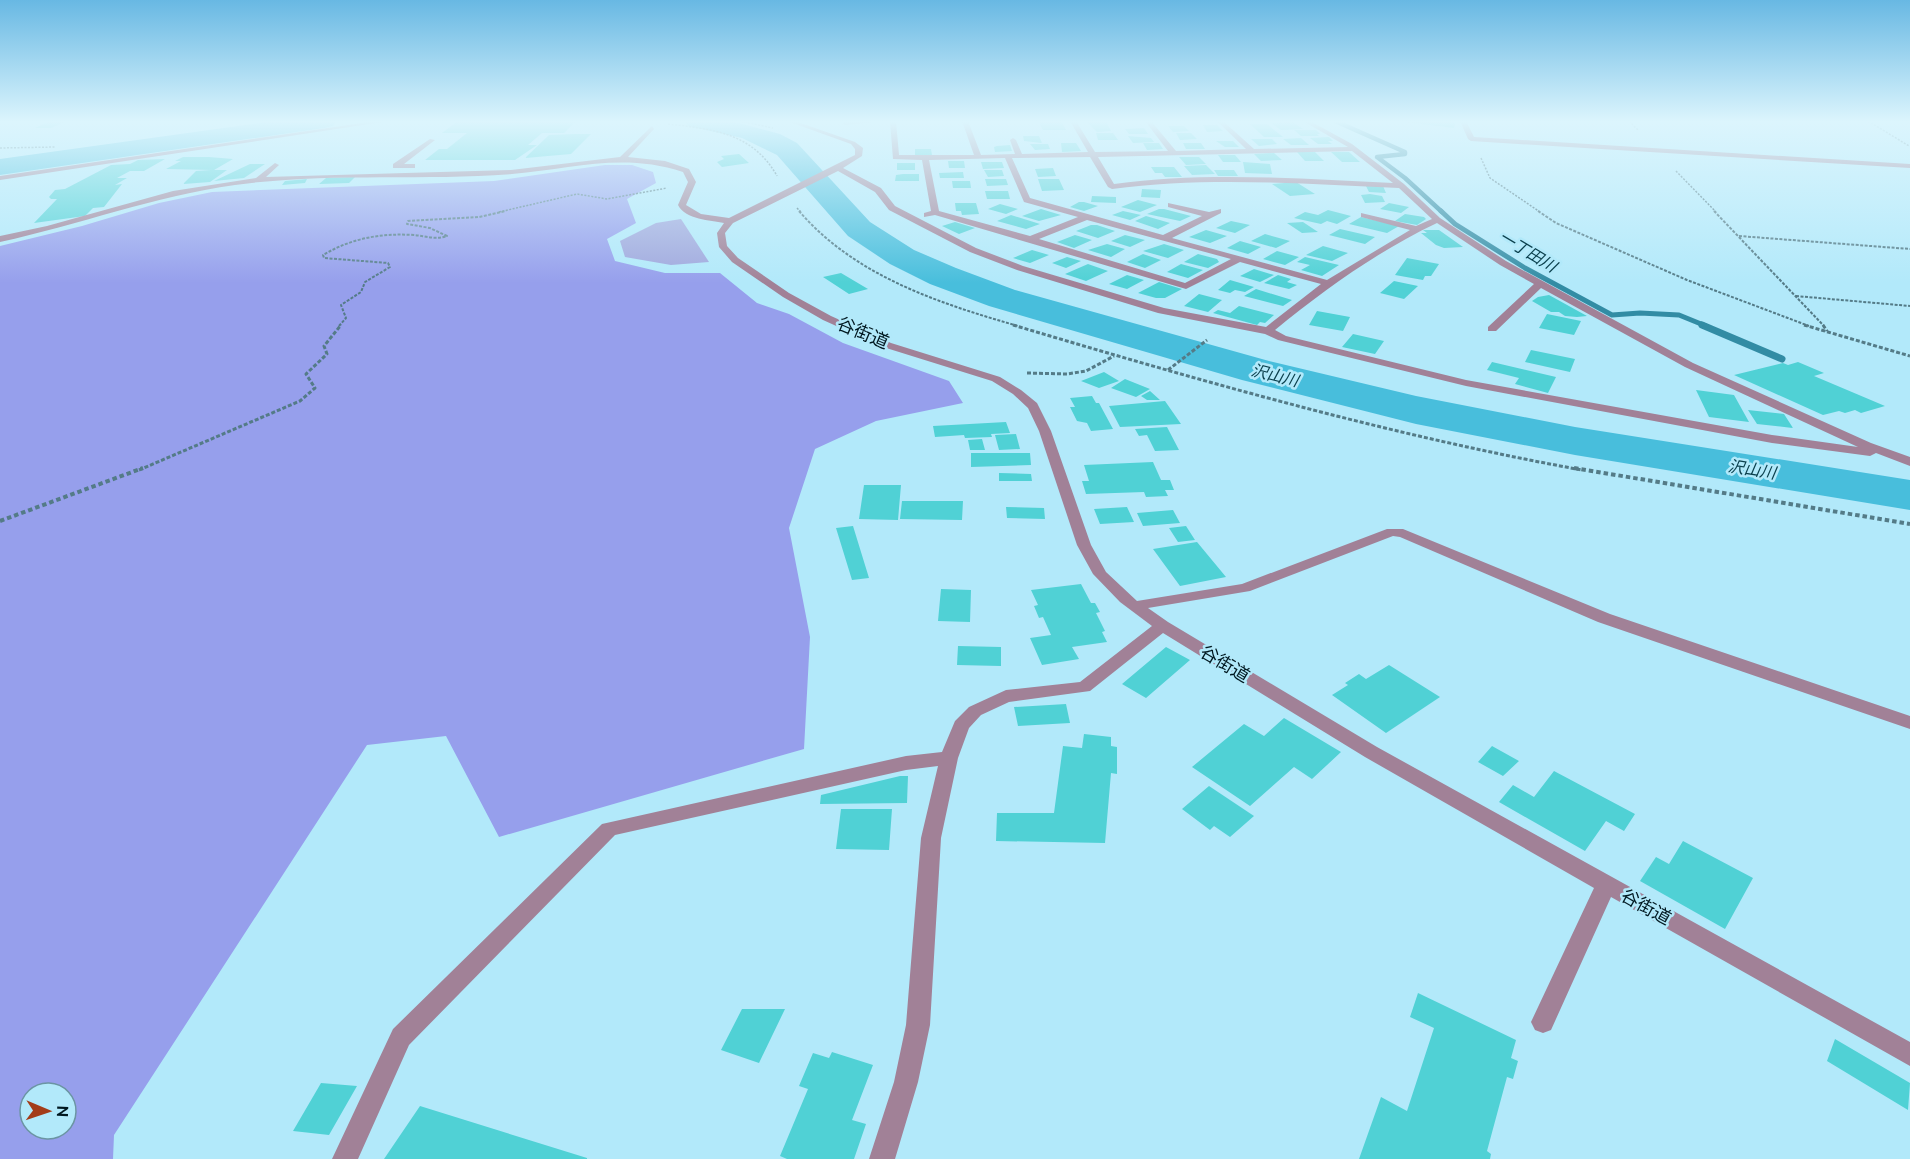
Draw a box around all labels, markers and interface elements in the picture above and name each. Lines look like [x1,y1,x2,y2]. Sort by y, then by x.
water label: 一丁田川 [1496,227,1562,276]
street label: 谷街道 [835,312,892,352]
water label: 沢山川 [1250,360,1302,390]
water label: 沢山川 [1727,456,1779,482]
street label: 谷街道 [1197,641,1254,686]
street label: 谷街道 [1618,884,1675,928]
north arrow [18,1081,78,1141]
text: N [54,1105,72,1118]

